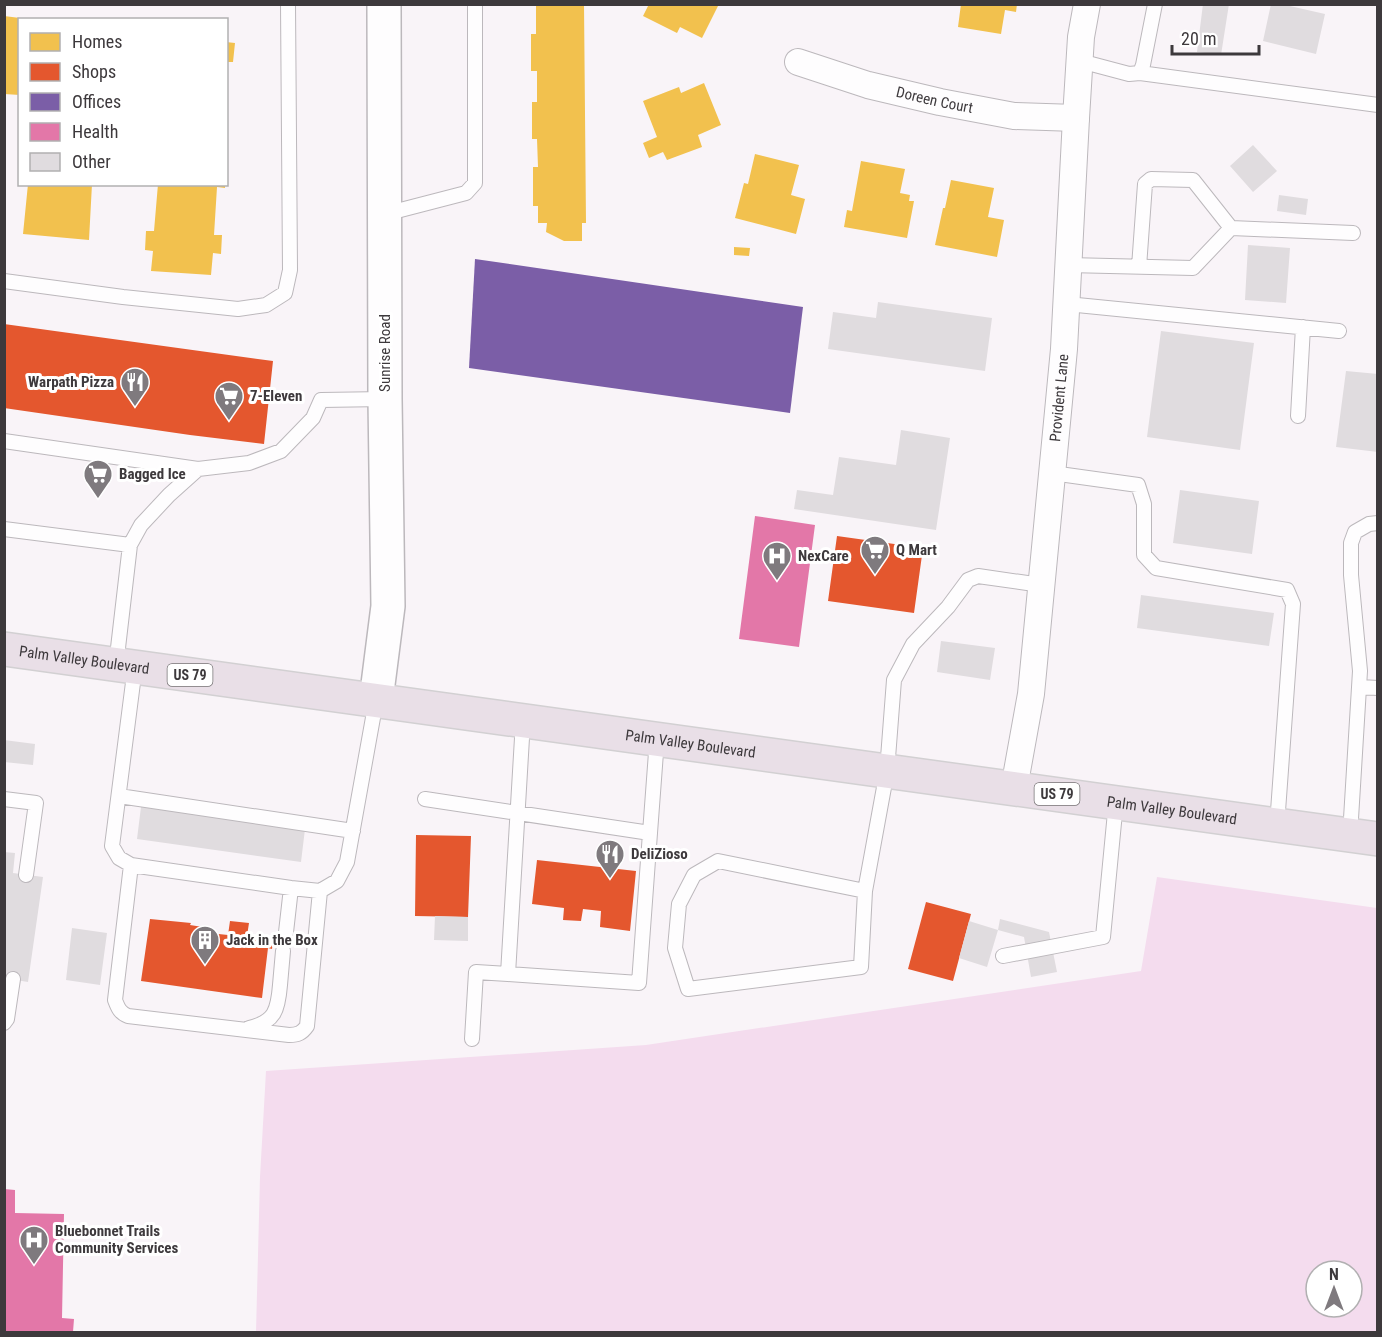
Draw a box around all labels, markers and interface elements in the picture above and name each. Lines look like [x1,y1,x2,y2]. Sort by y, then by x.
legend [18,18,228,186]
scale bar [1172,18,1259,56]
text: 20 m [1181,28,1216,49]
text: Homes [72,31,122,52]
text: Shops [72,61,116,82]
street label: Doreen Court [894,83,974,117]
text: Offices [72,91,121,112]
text: Health [72,121,118,142]
text: Other [72,151,111,172]
street label: Sunrise Road [376,314,394,392]
street label: Provident Lane [1046,353,1072,443]
restaurant icon: Warpath Pizza [119,366,151,408]
place label: Warpath Pizza [28,373,114,391]
supermarket icon: 7-Eleven [213,380,245,422]
place label: 7-Eleven [250,387,302,405]
supermarket icon: Bagged Ice [82,458,114,500]
place label: Bagged Ice [119,465,186,483]
supermarket icon: Q Mart [859,534,891,576]
hospital icon: NexCare [761,540,793,582]
place label: Q Mart [896,541,937,559]
place label: NexCare [798,547,849,565]
street label: Palm Valley Boulevard [18,642,150,678]
road number: US 79 [168,664,213,686]
street label: Palm Valley Boulevard [624,726,757,762]
road number: US 79 [1034,783,1080,805]
street label: Palm Valley Boulevard [1106,793,1238,828]
restaurant icon: DeliZioso [594,838,626,880]
place label: DeliZioso [631,845,688,863]
building icon: Jack in the Box [189,924,221,966]
place label: Jack in the Box [226,931,318,949]
place label: Bluebonnet Trails Community Services [55,1222,178,1257]
hospital icon: Bluebonnet Trails Community Services [18,1224,50,1266]
north arrow [1304,1259,1364,1319]
text: N [1329,1265,1339,1284]

